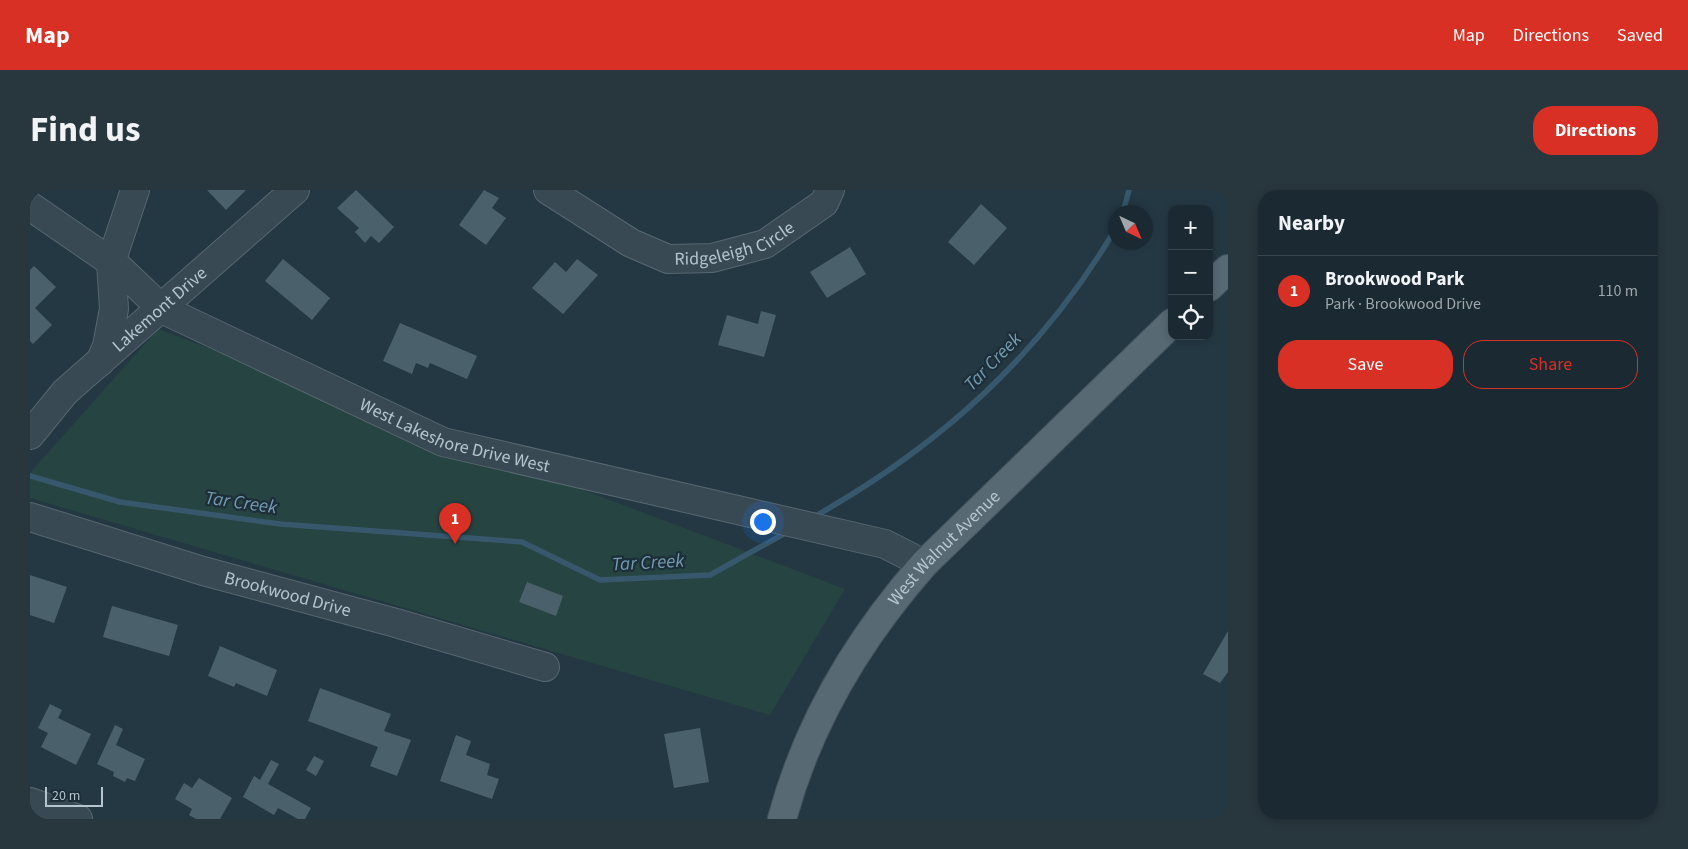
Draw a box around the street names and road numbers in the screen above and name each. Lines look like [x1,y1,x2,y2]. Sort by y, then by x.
street label: Ridgeleigh Circle [674,215,799,271]
street label: Lakemont Drive [107,261,212,358]
street label: West Lakeshore Drive West [356,392,552,479]
street label: West Walnut Avenue [882,484,1006,611]
street label: Brookwood Drive [222,565,354,623]

